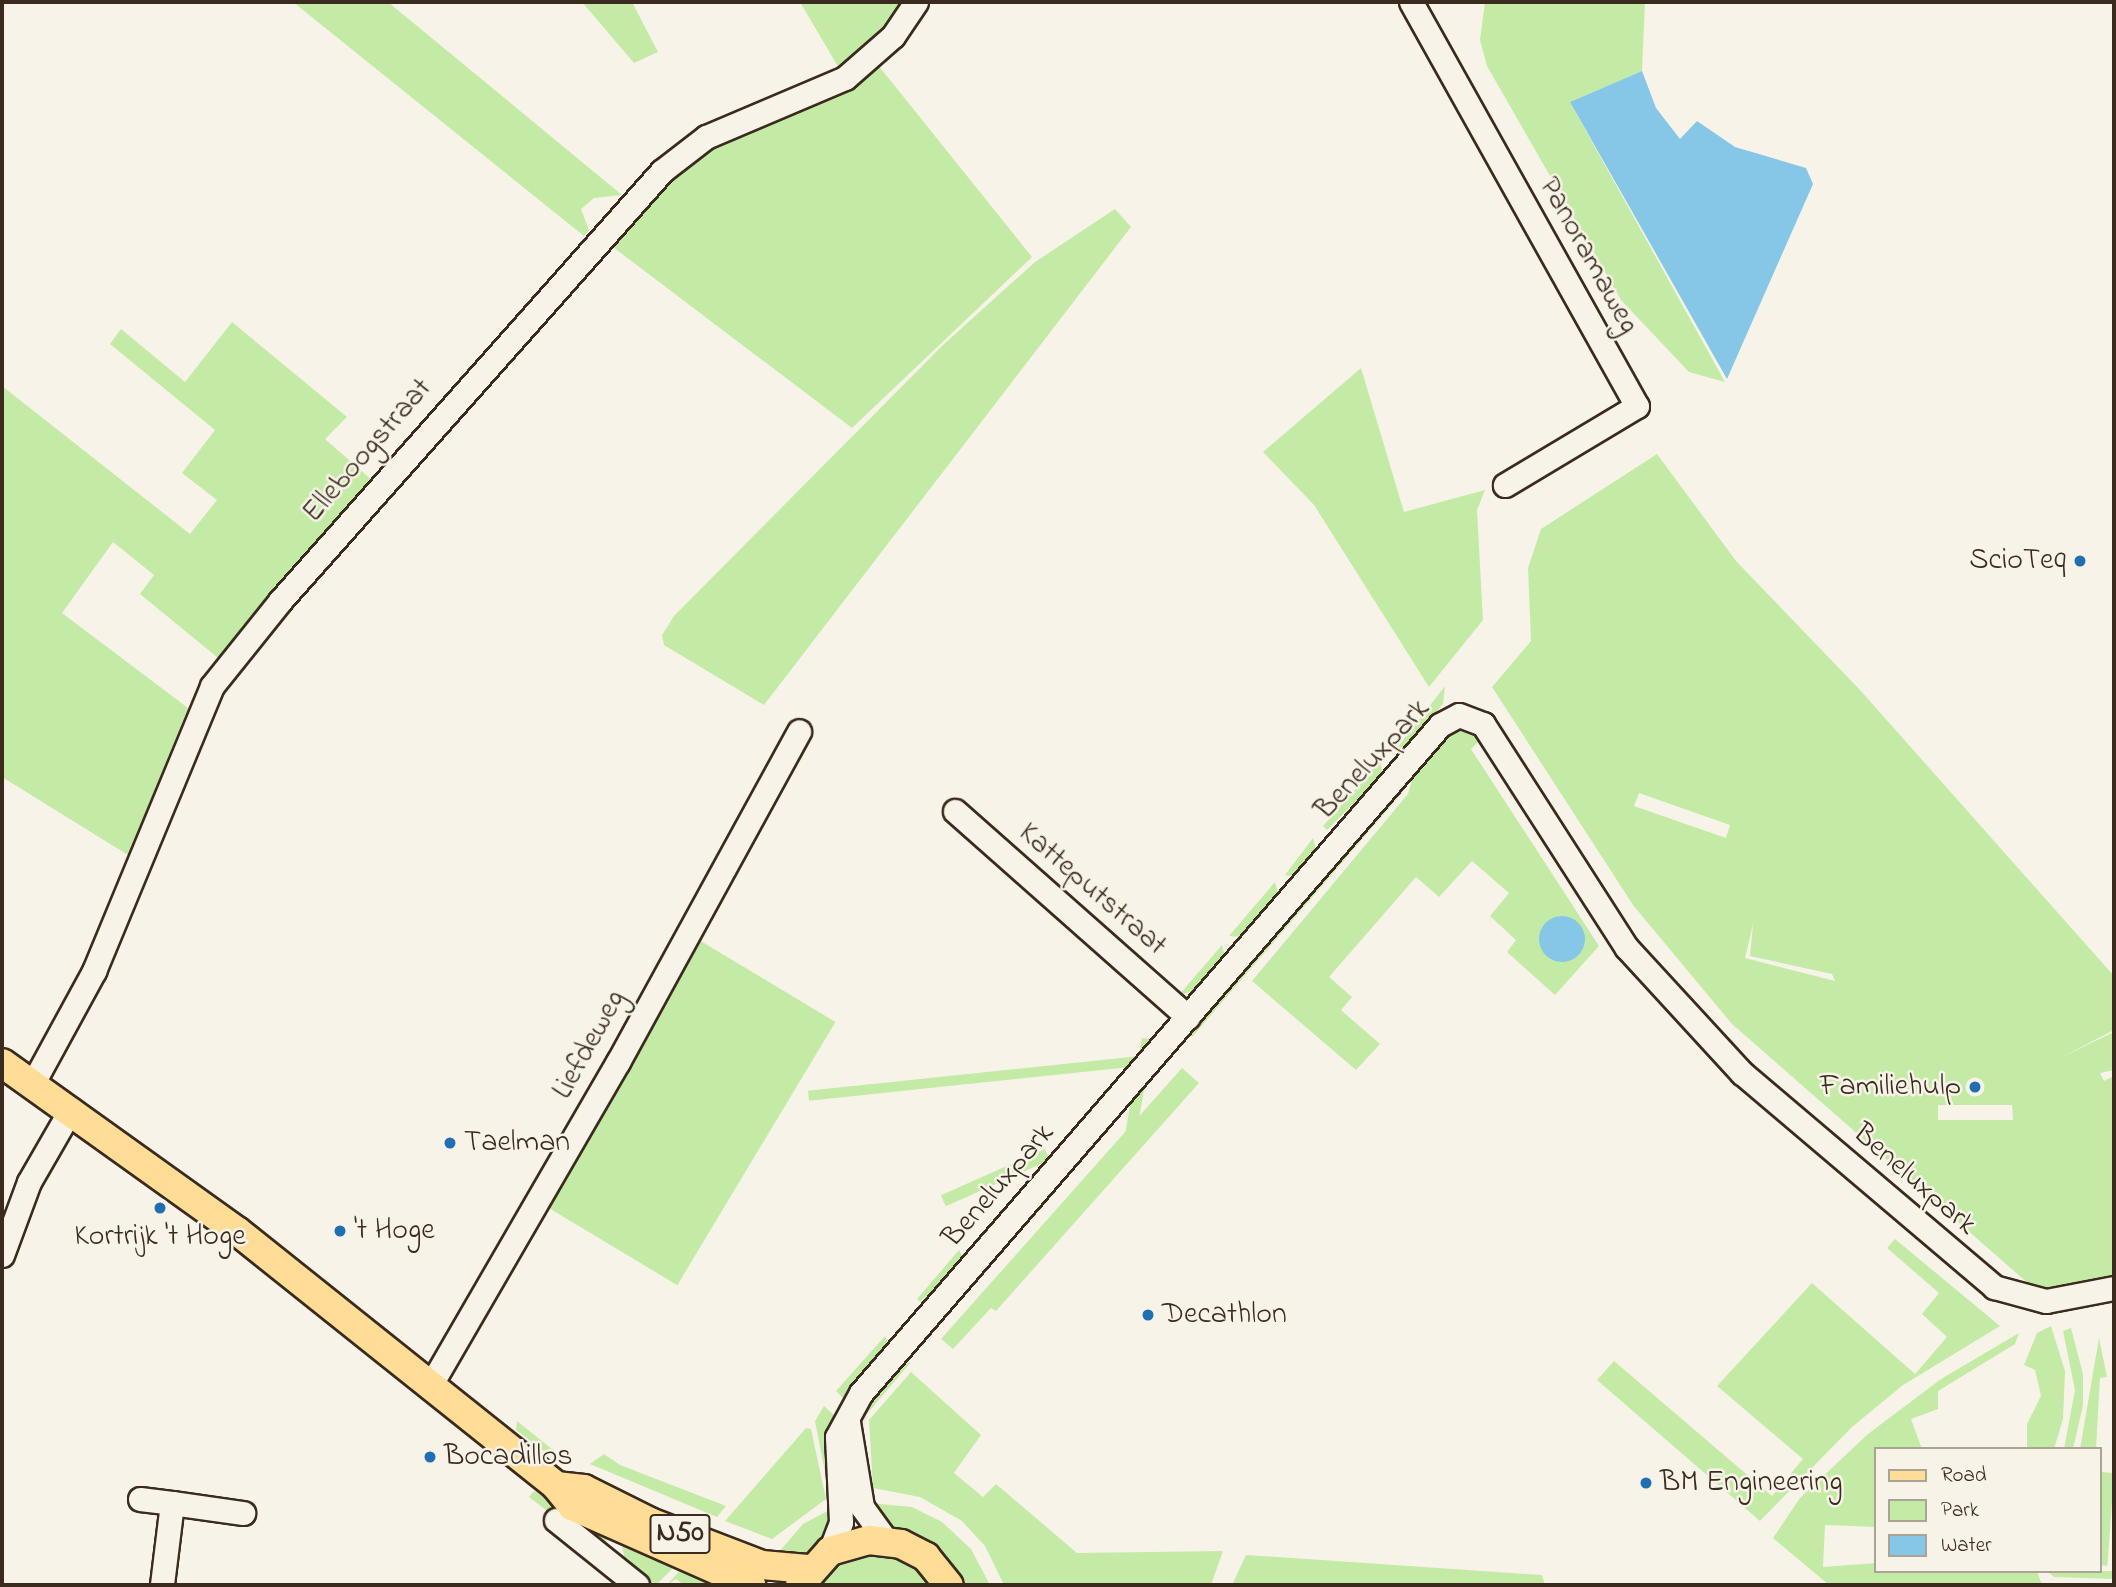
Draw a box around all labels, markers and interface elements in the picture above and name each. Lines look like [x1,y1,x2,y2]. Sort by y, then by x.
street label: Panoramaweg [1530,171,1646,341]
street label: Elleboogstraat [296,372,440,530]
place label: ScioTeq [1969,543,2066,579]
marker: ScioTeq [2072,553,2088,569]
street label: Beneluxpark [1308,692,1438,828]
street label: Katteputstraat [1010,816,1174,964]
street label: Liefdeweg [545,984,635,1106]
place label: Familiehulp [1820,1069,1961,1105]
marker: Familiehulp [1967,1079,1983,1095]
street label: Beneluxpark [1845,1116,1983,1244]
street label: Beneluxpark [935,1117,1063,1255]
place label: Taelman [464,1125,570,1161]
marker: Taelman [442,1135,458,1151]
marker: Kortrijk 't Hoge [152,1200,168,1216]
place label: 't Hoge [354,1213,435,1249]
place label: Kortrijk 't Hoge [74,1219,246,1255]
marker: 't Hoge [332,1223,348,1239]
place label: Decathlon [1162,1297,1287,1333]
marker: Decathlon [1140,1307,1156,1323]
place label: Bocadillos [444,1439,573,1475]
legend [1874,1447,2102,1573]
marker: Bocadillos [422,1449,438,1465]
text: Road [1941,1461,1987,1491]
place label: BM Engineering [1660,1465,1842,1501]
marker: BM Engineering [1638,1475,1654,1491]
text: Park [1941,1496,1979,1526]
road number: N50 [648,1510,712,1558]
text: Water [1941,1531,1992,1561]

